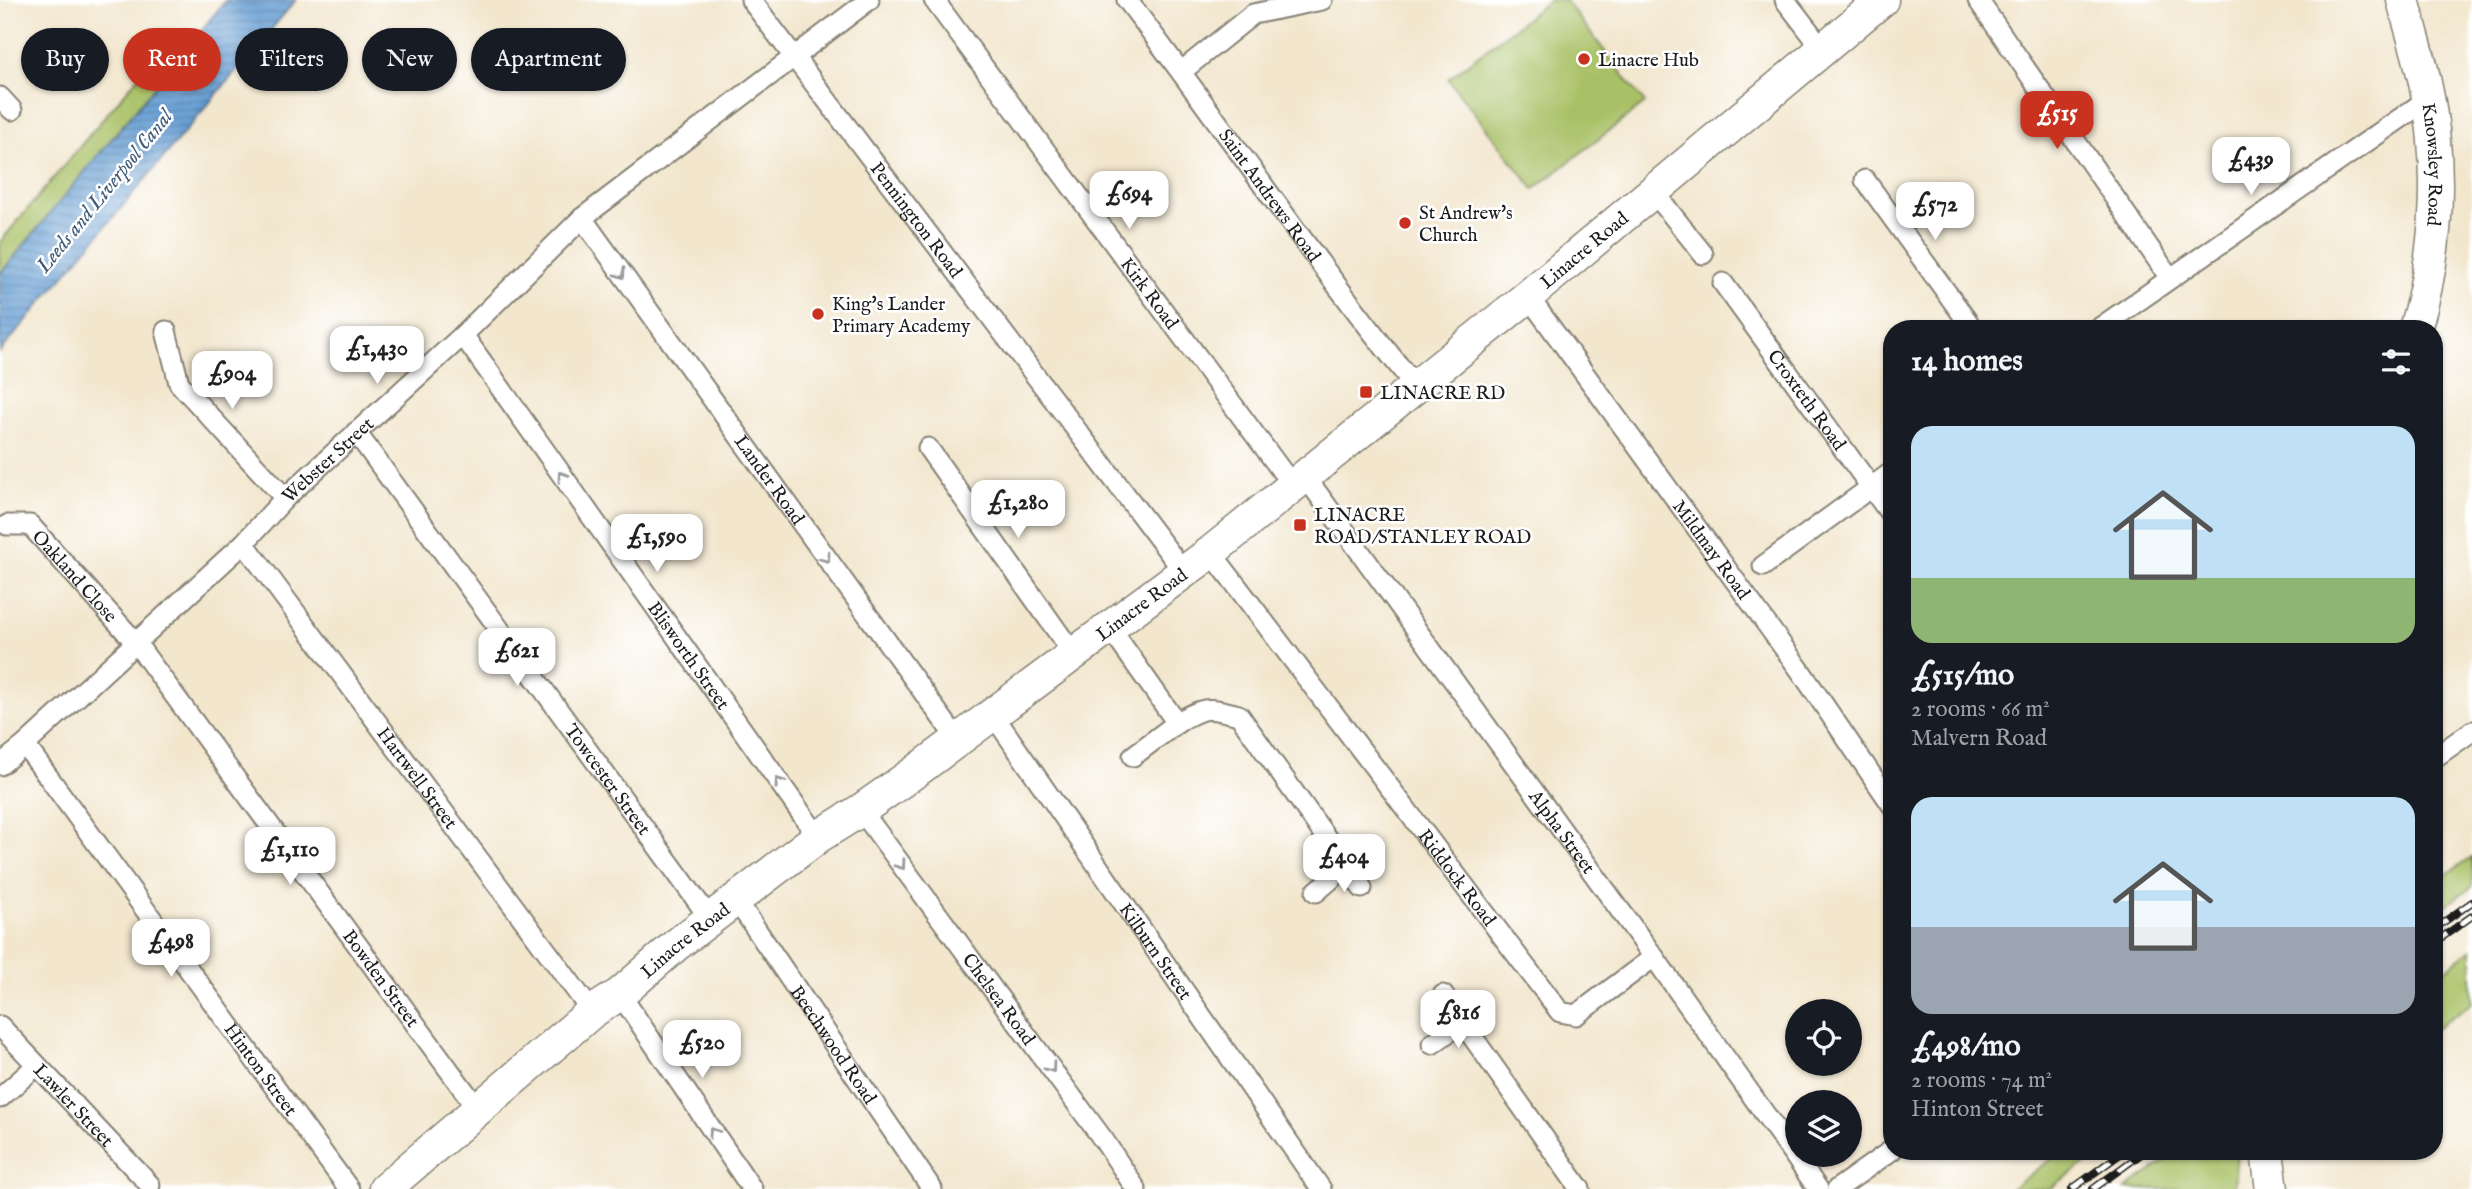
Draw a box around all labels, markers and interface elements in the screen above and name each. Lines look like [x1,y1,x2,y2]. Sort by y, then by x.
chip: Buy [21,28,109,91]
chip: Rent [123,28,221,91]
chip: Filters [235,28,348,91]
chip: New [362,28,457,91]
chip: Apartment [471,28,626,91]
place label: Linacre Hub [1598,49,1699,73]
marker: Linacre Hub [1576,51,1592,67]
pin: £515 [2016,92,2098,151]
text: £515 [2036,99,2078,128]
street label: Knowsley Road [2415,101,2446,228]
water label: Leeds and Liverpool Canal [30,103,181,280]
street label: Saint Andrews Road [1212,125,1326,268]
pin: £439 [2210,138,2292,197]
text: £439 [2228,145,2274,174]
street label: Pennington Road [864,158,967,284]
pin: £694 [1088,172,1170,231]
text: £694 [1106,179,1152,208]
pin: £572 [1894,182,1976,242]
text: £572 [1912,190,1958,219]
place label: St Andrew's Church [1419,202,1513,248]
street label: Linacre Road [1536,207,1635,295]
marker: St Andrew's Church [1397,215,1413,231]
street label: Kirk Road [1114,253,1183,335]
one-way arrow [613,266,626,279]
place label: King's Lander Primary Academy [832,293,971,339]
marker: King's Lander Primary Academy [810,306,826,322]
pin: £1,430 [320,326,434,386]
text: £1,430 [346,334,408,363]
text: 14 homes [1911,343,2023,381]
icon: filters [2377,343,2415,381]
street label: Croxteth Road [1761,346,1851,457]
pin: £904 [191,352,273,411]
text: £904 [208,359,256,388]
place label: LINACRE RD [1380,382,1505,406]
marker: LINACRE RD [1358,384,1374,400]
street label: Webster Street [277,412,380,509]
street label: Lander Road [728,431,809,531]
one-way arrow [558,471,571,484]
icon: home [2100,472,2226,598]
pin: £1,280 [961,480,1075,540]
text: £1,280 [987,488,1049,517]
street label: Mildmay Road [1666,496,1755,606]
place label: LINACRE ROAD/STANLEY ROAD [1314,504,1531,550]
pin: £1,590 [600,514,714,574]
marker: LINACRE ROAD/STANLEY ROAD [1292,517,1308,533]
text: £1,590 [627,522,687,551]
street label: Oakland Close [26,526,122,628]
one-way arrow [818,550,830,563]
street label: Linacre Road [1092,563,1193,647]
street label: Blisworth Street [641,597,734,715]
pin: £621 [476,628,558,688]
text: £621 [495,636,540,665]
text: £515/mo [1911,657,2014,695]
text: 2 rooms · 66 m² [1911,695,2050,724]
street label: Towcester Street [558,720,656,841]
street label: Hartwell Street [371,723,462,835]
text: Malvern Road [1911,724,2047,753]
one-way arrow [775,777,787,790]
street label: Alpha Street [1522,785,1600,880]
street label: Riddock Road [1412,825,1501,932]
pin: £1,110 [233,828,347,887]
pin: £404 [1303,834,1385,894]
text: £1,110 [261,835,319,864]
text: £404 [1319,842,1369,871]
icon: home [2100,843,2226,969]
one-way arrow [893,858,906,870]
street label: Linacre Road [636,898,736,985]
street label: Kilburn Street [1113,899,1197,1005]
pin: £498 [130,920,212,979]
street label: Bowden Street [336,926,424,1033]
text: £498 [148,927,194,956]
street label: Chelsea Road [956,949,1040,1051]
street label: Beechwood Road [784,981,881,1110]
pin: £816 [1417,990,1499,1050]
text: £816 [1436,998,1480,1027]
map controls [1785,999,1862,1167]
button: locate [1785,999,1862,1076]
street label: Hinton Street [218,1019,302,1122]
pin: £520 [661,1020,743,1080]
text: £520 [679,1028,725,1057]
text: £498/mo [1911,1028,2021,1066]
street label: Lawler Street [28,1059,118,1153]
one-way arrow [1042,1061,1055,1073]
text: 2 rooms · 74 m² [1911,1066,2052,1095]
button: layers [1785,1090,1862,1167]
text: Hinton Street [1911,1095,2044,1124]
one-way arrow [709,1127,722,1140]

